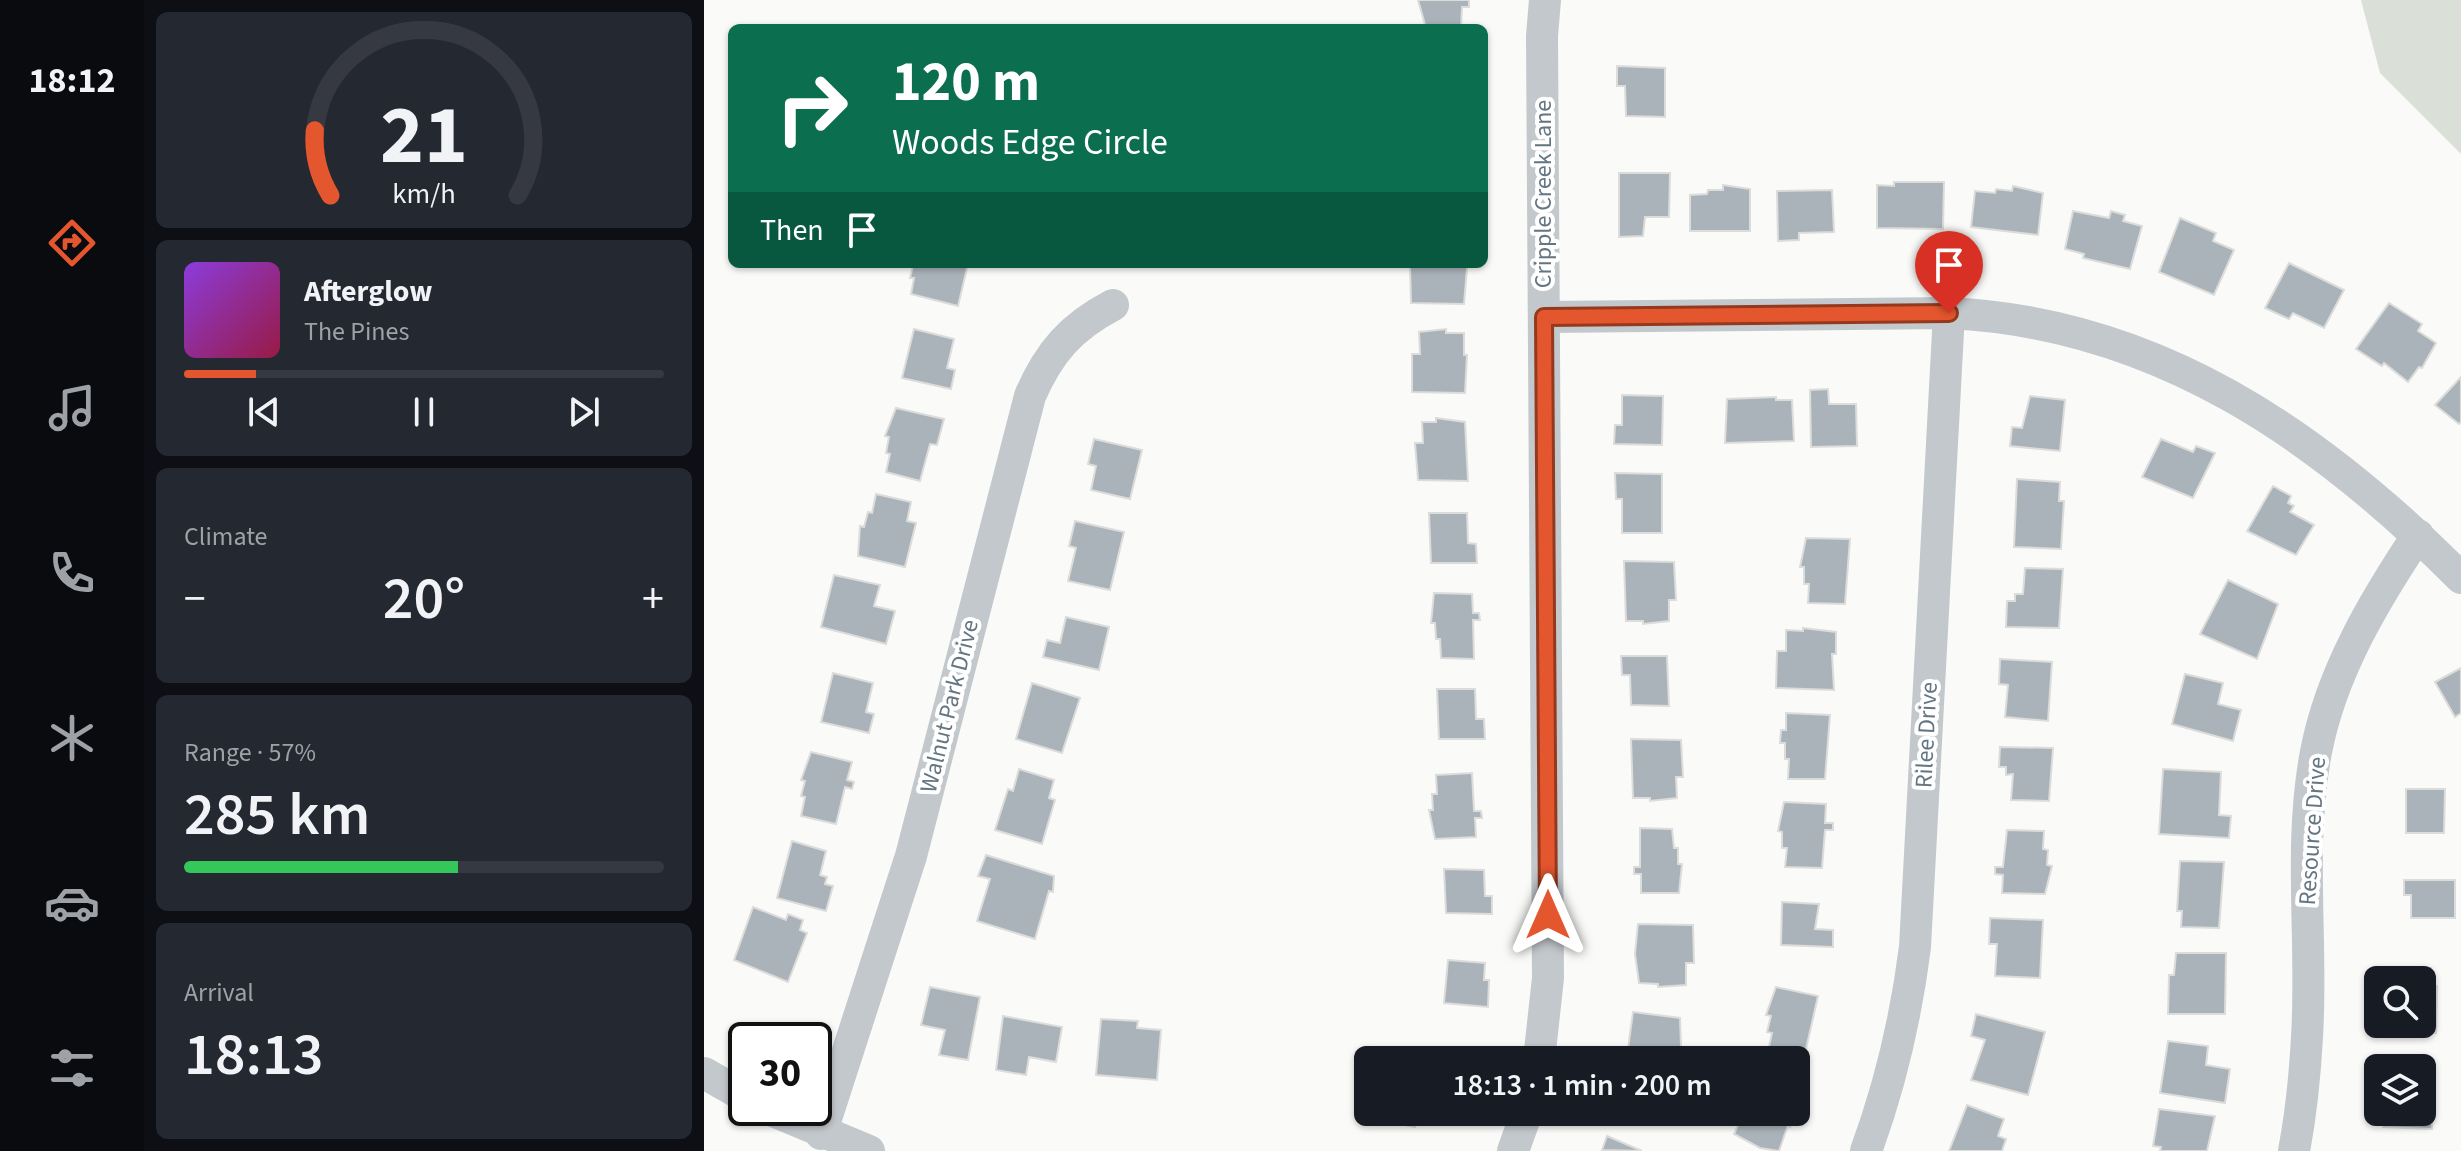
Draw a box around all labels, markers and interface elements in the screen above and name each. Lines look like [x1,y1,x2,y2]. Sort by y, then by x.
text: 120 m [892,43,1040,122]
text: 18:12 [29,55,115,106]
icon: right [760,56,864,160]
text: 21 [380,76,468,194]
street label: Cripple Creek Lane [1526,100,1561,288]
text: Woods Edge Circle [892,117,1168,168]
text: km/h [392,174,456,214]
icon: arrive [840,208,884,252]
text: Then [760,209,824,252]
icon: directions [44,215,100,271]
pin [1915,231,1983,313]
icon: arrive [1927,243,1971,287]
text: Afterglow [304,270,432,313]
text: The Pines [304,313,409,350]
icon: music [44,380,100,436]
icon: previous [242,390,286,434]
icon: pause [402,390,446,434]
icon: next [562,390,606,434]
text: Climate [184,518,268,555]
icon: phone [44,545,100,601]
text: 20° [383,557,465,642]
text: − [184,568,206,631]
text: + [642,568,664,631]
street label: Walnut Park Drive [911,616,988,796]
street label: Rilee Drive [1906,681,1947,789]
icon: climate [44,710,100,766]
text: Range · 57% [184,734,316,771]
street label: Resource Drive [2290,756,2335,906]
text: 285 km [184,773,370,858]
position arrow [1506,873,1590,957]
icon: car [44,875,100,931]
map controls [2364,966,2436,1126]
button: search [2364,966,2436,1038]
text: Arrival [184,974,254,1011]
text: 18:13 [184,1013,324,1098]
speed limit sign: 30 [728,1022,832,1126]
icon: filters [44,1040,100,1096]
button: layers [2364,1054,2436,1126]
text: 18:13 · 1 min · 200 m [1452,1064,1712,1107]

